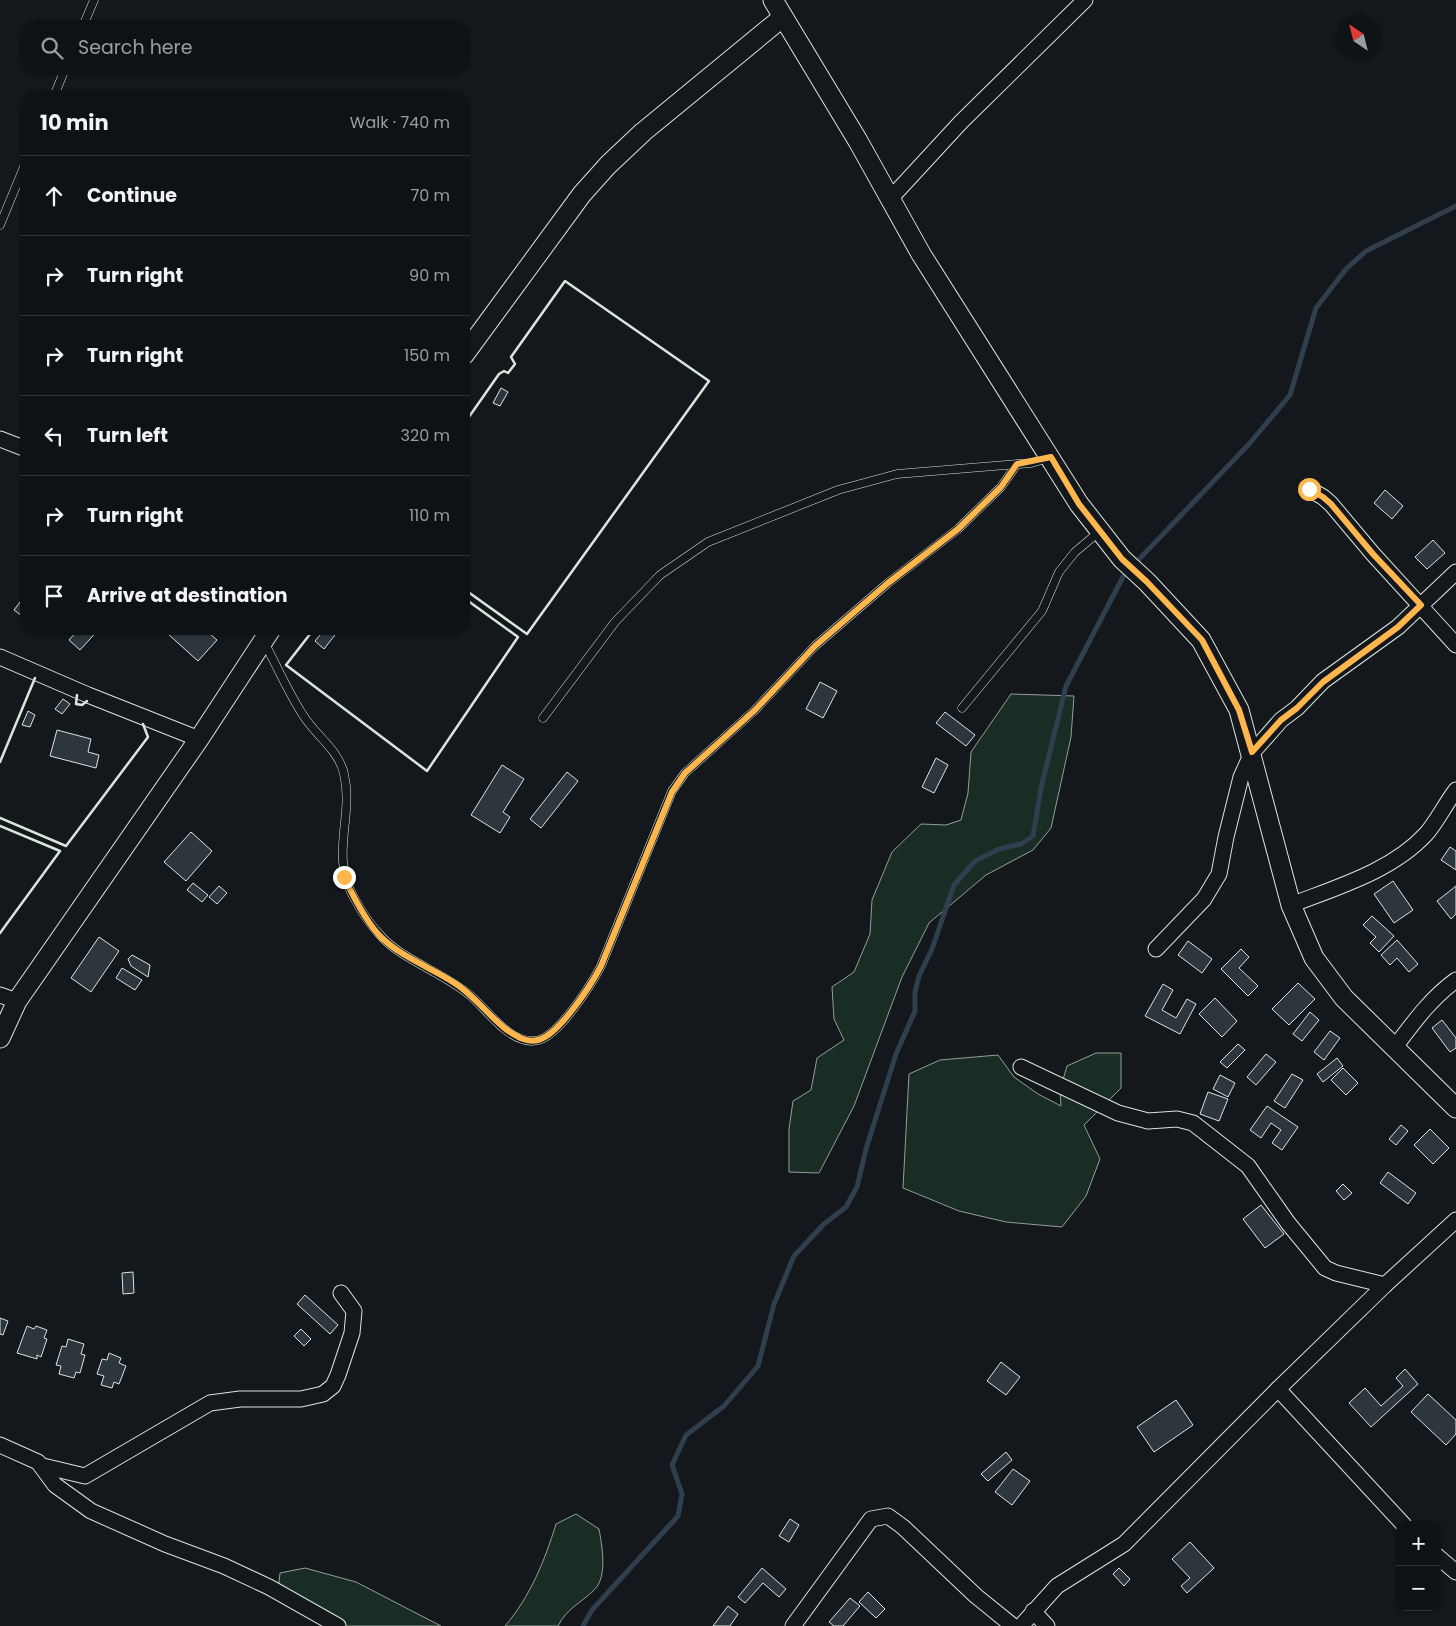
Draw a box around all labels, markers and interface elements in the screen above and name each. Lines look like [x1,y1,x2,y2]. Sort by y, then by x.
north arrow [1336,15,1381,60]
search box [20,20,470,75]
icon: search [38,34,66,62]
text: Search here [78,34,192,61]
text: 10 min [40,108,109,137]
text: Walk · 740 m [350,111,450,134]
icon: ahead [40,182,68,210]
text: Continue [87,182,177,209]
text: 70 m [410,184,450,207]
icon: right [40,262,68,290]
text: Turn right [87,262,183,289]
text: 90 m [409,264,450,287]
icon: right [40,342,68,370]
text: Turn right [87,342,183,369]
text: 150 m [404,344,450,367]
icon: left [40,422,68,450]
text: Turn left [87,422,168,449]
text: 320 m [401,424,450,447]
route start [1298,478,1321,501]
icon: right [40,502,68,530]
text: Turn right [87,502,183,529]
text: 110 m [409,504,450,527]
icon: arrive [40,582,68,610]
text: Arrive at destination [87,582,288,609]
route end [333,866,356,889]
map controls [1396,1521,1441,1611]
button: + [1396,1521,1441,1566]
button: − [1396,1566,1441,1611]

